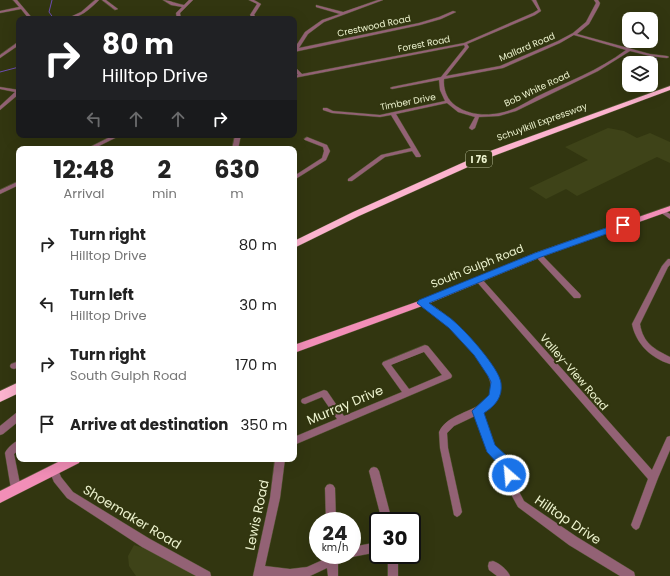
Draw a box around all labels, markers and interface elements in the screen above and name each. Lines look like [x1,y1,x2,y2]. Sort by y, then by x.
street label: Crestwood Road [336,12,412,40]
map controls [622,12,658,92]
button: search [622,12,658,48]
text: 80 m [102,25,174,64]
street label: Mallard Road [497,30,557,64]
icon: right [36,32,88,84]
street label: Forest Road [397,33,451,55]
button: layers [622,56,658,92]
text: Hilltop Drive [102,63,208,88]
street label: Bob White Road [502,69,572,109]
street label: Timber Drive [379,91,437,113]
street label: Schuylkill Expressway [495,100,589,144]
icon: left [83,108,105,130]
icon: ahead [125,108,147,130]
icon: ahead [167,108,189,130]
icon: right [209,108,231,130]
road number: I 76 [466,151,492,167]
text: 12:48 [53,153,115,186]
text: 2 [158,153,171,186]
text: 630 [214,153,260,186]
text: Arrival [64,184,104,203]
text: min [152,184,177,203]
text: m [230,184,244,203]
pin [606,208,640,242]
icon: arrive [612,214,634,236]
text: Turn right [70,224,146,245]
icon: right [36,233,58,255]
text: 80 m [239,234,277,255]
street label: South Gulph Road [428,240,526,292]
text: Hilltop Drive [70,246,147,265]
text: Turn left [70,284,134,305]
icon: left [36,293,58,315]
text: 30 m [239,294,277,315]
text: Hilltop Drive [70,306,147,325]
street label: Valley-View Road [536,330,612,414]
text: Turn right [70,344,146,365]
icon: right [36,353,58,375]
text: 170 m [235,354,277,375]
text: South Gulph Road [70,366,187,385]
street label: Murray Drive [304,380,386,430]
icon: arrive [36,413,58,435]
text: Arrive at destination [70,414,228,435]
text: 350 m [240,414,288,435]
position arrow [488,454,530,496]
street label: Lewis Road [240,478,274,552]
street label: Shoemaker Road [79,480,185,554]
street label: Hilltop Drive [531,491,605,549]
speed limit sign: 30 [369,512,421,564]
text: 24 [323,519,347,547]
text: km/h [322,540,348,555]

